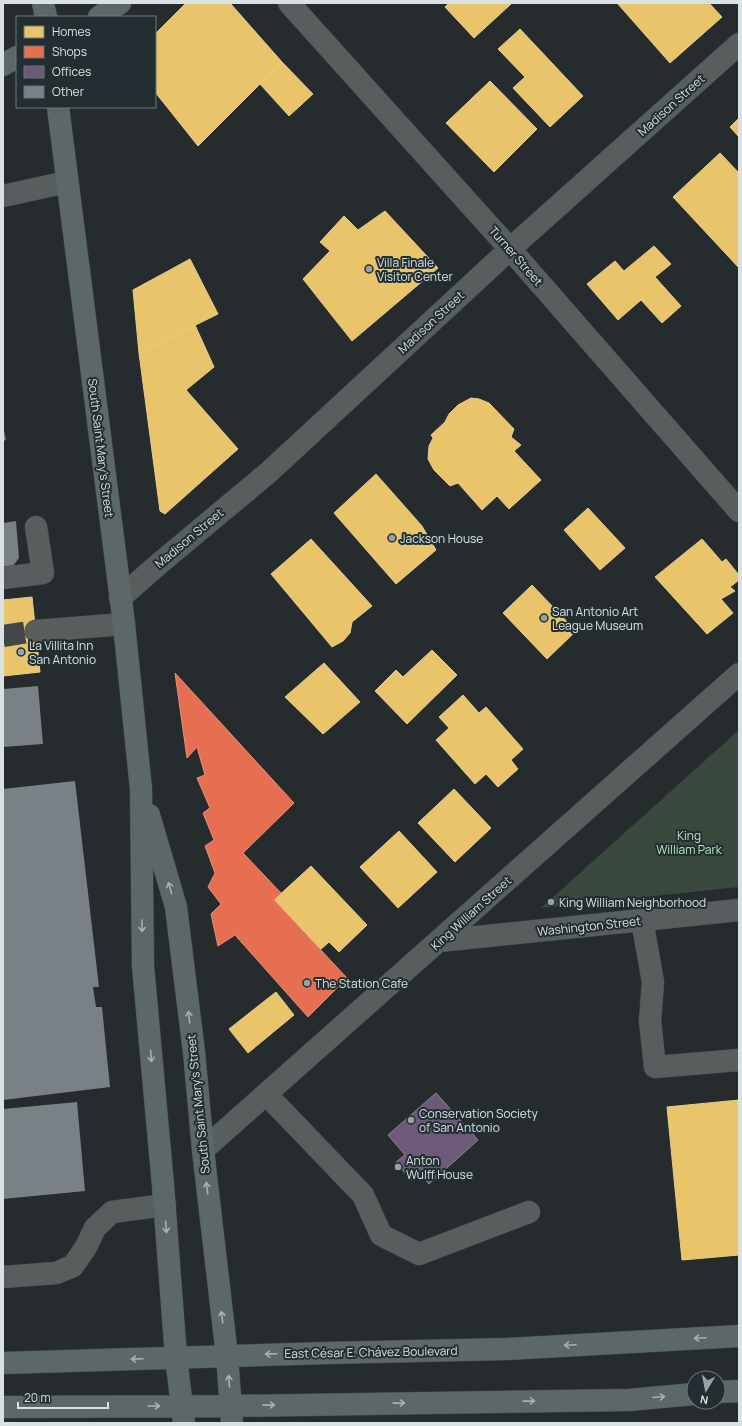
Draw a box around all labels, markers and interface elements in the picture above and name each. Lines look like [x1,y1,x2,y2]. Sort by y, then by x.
legend [16,16,156,108]
text: Homes [52,23,91,40]
text: Shops [52,43,87,60]
text: Offices [52,63,91,80]
street label: Madison Street [634,70,708,140]
text: Other [52,83,85,100]
street label: Turner Street [485,222,547,290]
place label: Villa Finale Visitor Center [377,254,453,285]
marker: Villa Finale Visitor Center [364,264,374,274]
street label: Madison Street [394,287,468,357]
street label: South Saint Mary's Street [84,377,118,519]
street label: Madison Street [151,504,227,572]
place label: Jackson House [400,530,483,547]
marker: Jackson House [387,533,397,543]
place label: San Antonio Art League Museum [552,603,643,634]
marker: San Antonio Art League Museum [539,613,549,623]
place label: La Villita Inn San Antonio [29,637,96,668]
marker: La Villita Inn San Antonio [16,647,26,657]
park label: King William Park [656,827,723,858]
street label: King William Street [427,872,515,954]
one-way arrow [166,882,173,895]
place label: King William Neighborhood [559,894,706,911]
marker: King William Neighborhood [546,897,556,907]
street label: Washington Street [536,912,642,940]
one-way arrow [138,919,146,932]
place label: The Station Cafe [315,975,408,992]
marker: The Station Cafe [302,978,312,988]
one-way arrow [185,1011,193,1024]
street label: South Saint Mary's Street [182,1033,214,1175]
one-way arrow [147,1049,155,1062]
place label: Conservation Society of San Antonio [419,1105,538,1136]
marker: Conservation Society of San Antonio [406,1115,416,1125]
place label: Anton Wulff House [406,1152,473,1183]
marker: Anton Wulff House [393,1162,403,1172]
one-way arrow [203,1182,211,1195]
one-way arrow [163,1220,170,1233]
one-way arrow [219,1311,226,1324]
one-way arrow [694,1334,707,1341]
street label: East César E. Chávez Boulevard [284,1342,458,1362]
one-way arrow [564,1342,577,1349]
one-way arrow [265,1351,278,1358]
one-way arrow [131,1355,144,1362]
north arrow [686,1370,726,1410]
one-way arrow [225,1375,232,1388]
scale bar [18,1384,108,1410]
text: 20 m [24,1389,51,1406]
text: N [699,1392,709,1408]
one-way arrow [652,1394,665,1401]
one-way arrow [522,1397,535,1405]
one-way arrow [392,1399,405,1407]
one-way arrow [262,1401,275,1409]
one-way arrow [147,1402,160,1410]

